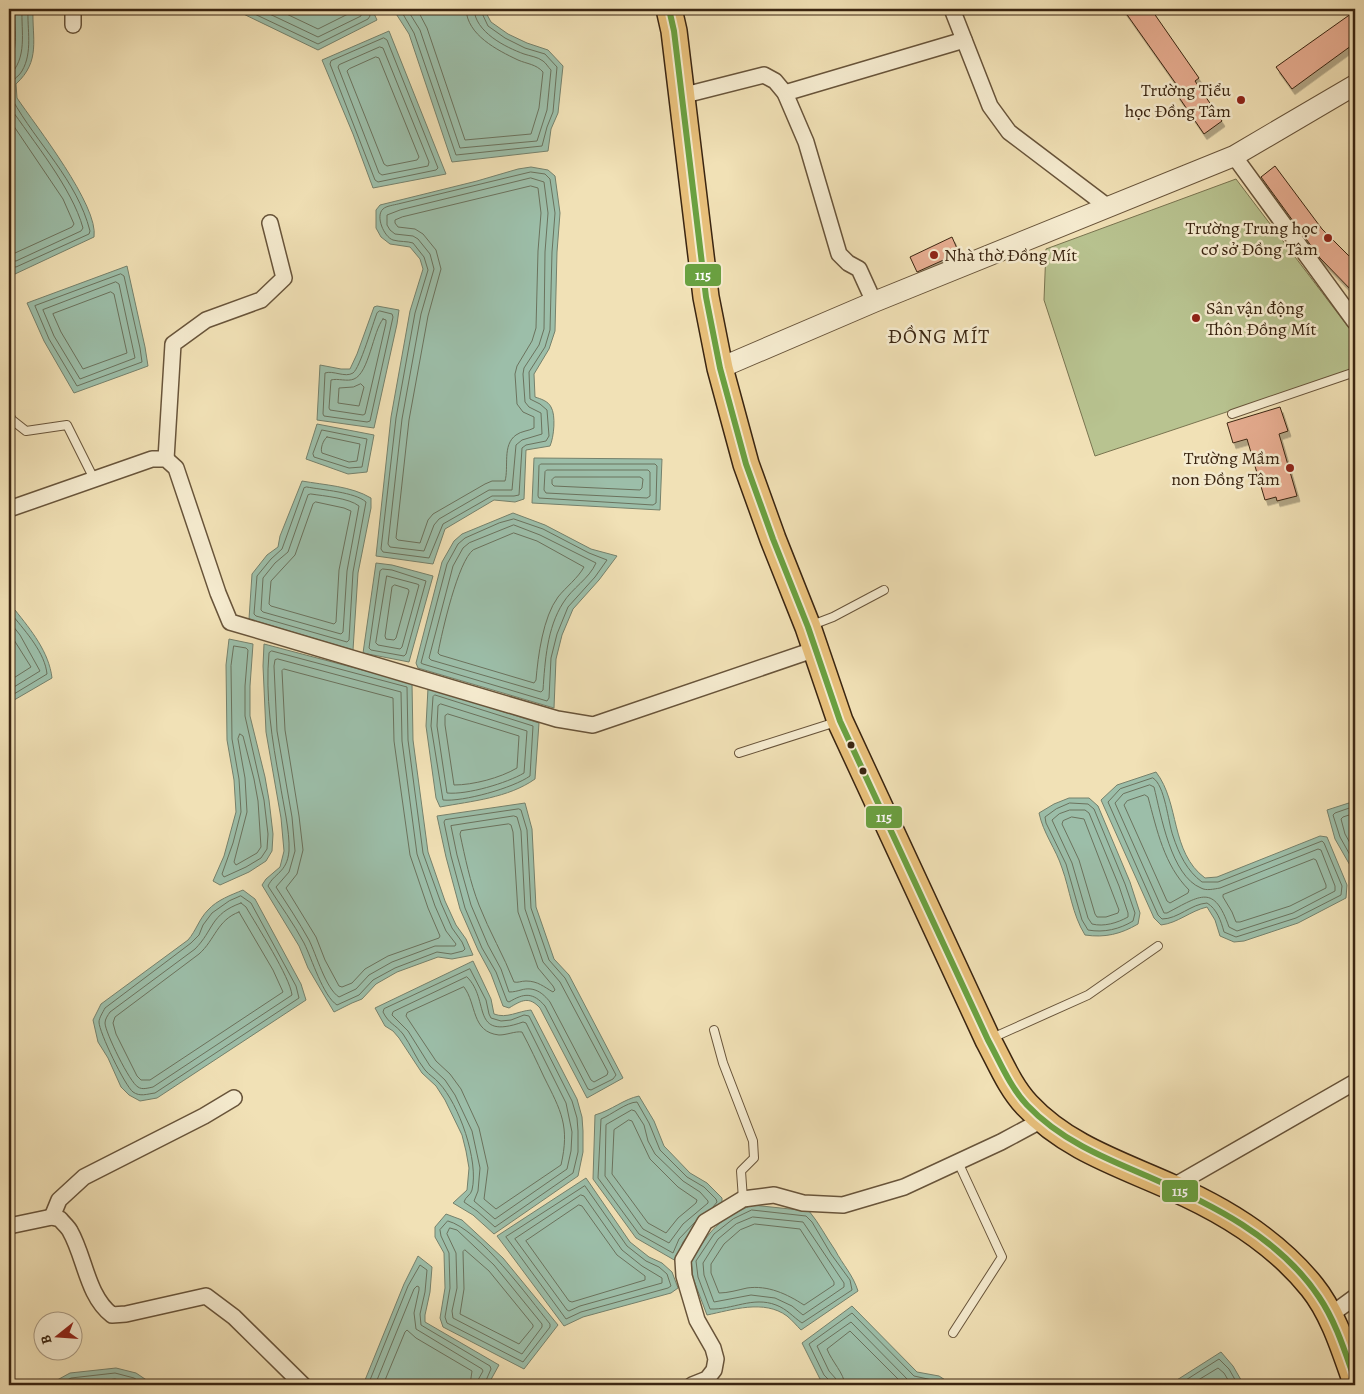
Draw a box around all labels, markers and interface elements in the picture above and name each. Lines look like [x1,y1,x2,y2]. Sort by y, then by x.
place label: Trường Tiểu học Đồng Tâm [1125,78,1231,123]
marker: Trường Tiểu học Đồng Tâm [1235,94,1247,106]
place label: Trường Trung học cơ sở Đồng Tâm [1186,216,1318,261]
marker: Trường Trung học cơ sở Đồng Tâm [1322,232,1334,244]
place label: Nhà thờ Đồng Mít [944,243,1077,267]
marker: Nhà thờ Đồng Mít [928,249,940,261]
line badge: 115 [684,263,722,287]
text: 115 [695,266,711,285]
place label: Sân vận động Thôn Đồng Mít [1206,296,1317,341]
marker: Sân vận động Thôn Đồng Mít [1190,312,1202,324]
district label: ĐỒNG MÍT [888,323,990,350]
place label: Trường Mầm non Đồng Tâm [1171,446,1280,491]
marker: Trường Mầm non Đồng Tâm [1284,462,1296,474]
unlabelled marker [846,740,856,750]
unlabelled marker [858,766,868,776]
line badge: 115 [865,805,903,829]
text: 115 [876,808,892,827]
line badge: 115 [1161,1179,1199,1203]
text: 115 [1172,1182,1188,1201]
north arrow [32,1312,82,1362]
text: B [36,1332,56,1347]

